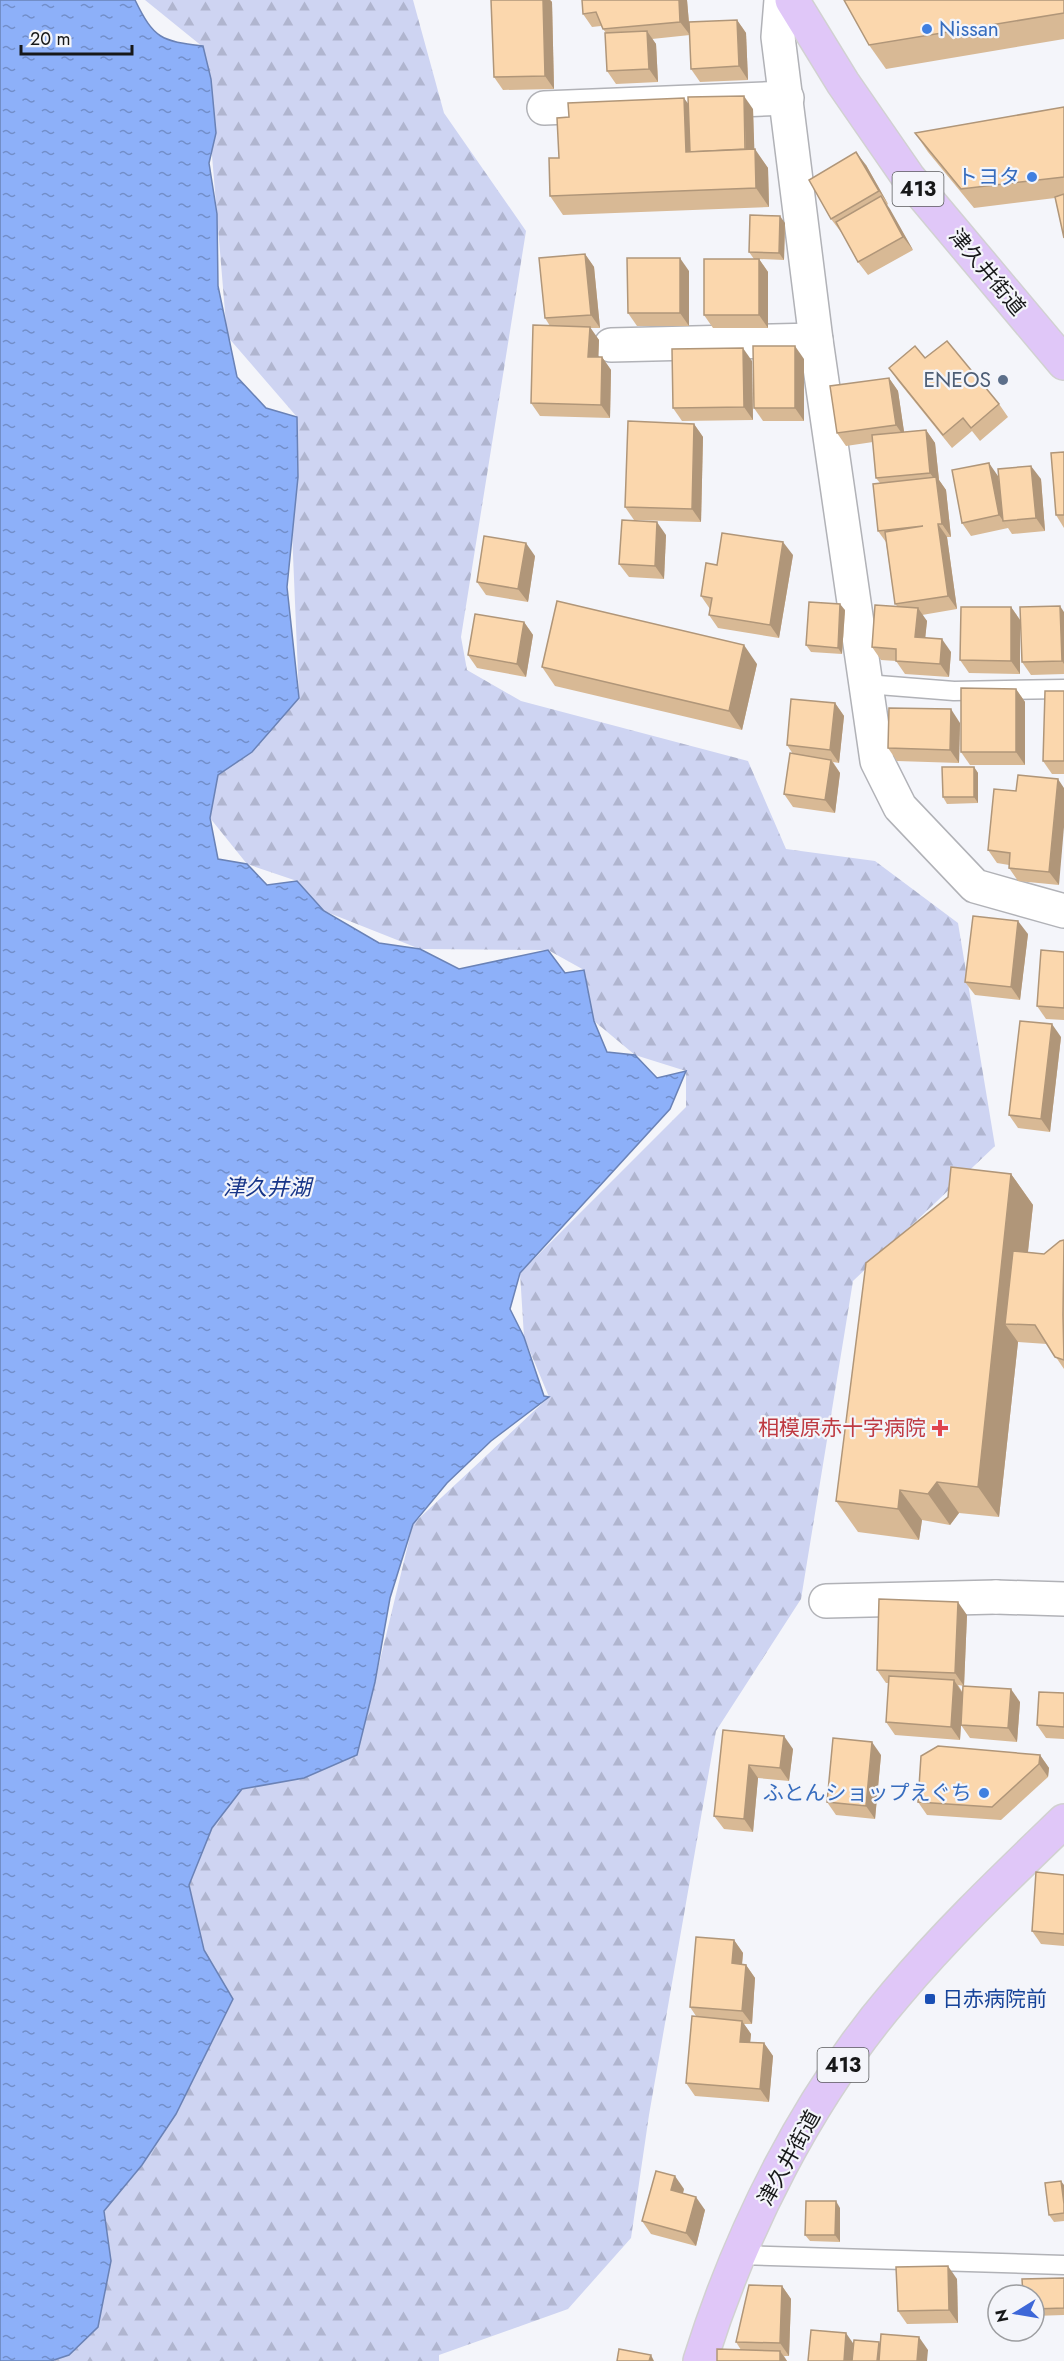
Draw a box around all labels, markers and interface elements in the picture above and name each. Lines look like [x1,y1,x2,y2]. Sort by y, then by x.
place label: Nissan [939,14,999,44]
scale bar [21,18,132,56]
marker: Nissan [920,22,934,36]
text: 20 m [30,26,70,52]
place label: トヨタ [957,162,1020,192]
marker: トヨタ [1025,170,1039,184]
road number: 413 [892,172,944,206]
street label: 津久井街道 [942,222,1032,322]
place label: ENEOS [924,365,991,395]
marker: ENEOS [996,373,1010,387]
water label: 津久井湖 [223,1171,314,1203]
place label: 相模原赤十字病院 [758,1413,926,1443]
marker: 相模原赤十字病院 [931,1419,949,1437]
place label: ふとんショップえぐち [763,1778,972,1808]
marker: ふとんショップえぐち [977,1786,991,1800]
place label: 日赤病院前 [942,1984,1047,2014]
marker: 日赤病院前 [923,1992,937,2006]
road number: 413 [818,2048,868,2082]
street label: 津久井街道 [750,2105,828,2211]
north arrow [986,2283,1046,2343]
text: N [989,2307,1014,2324]

